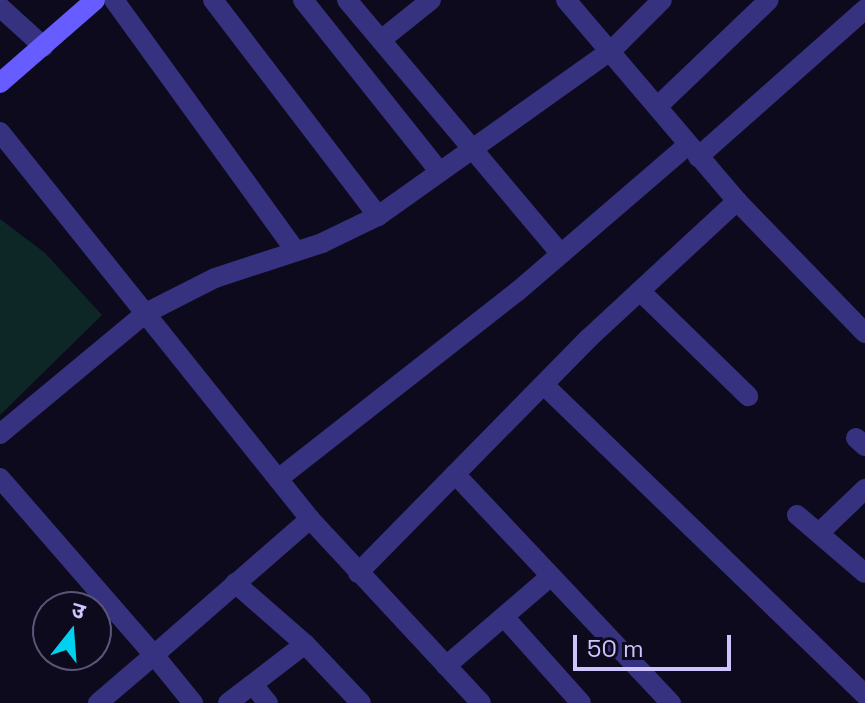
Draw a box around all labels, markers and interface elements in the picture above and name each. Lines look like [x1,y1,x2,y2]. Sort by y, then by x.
north arrow [32,591,112,671]
text: उ [68,595,89,625]
scale bar [577,619,735,669]
text: 50 m [587,633,644,664]

